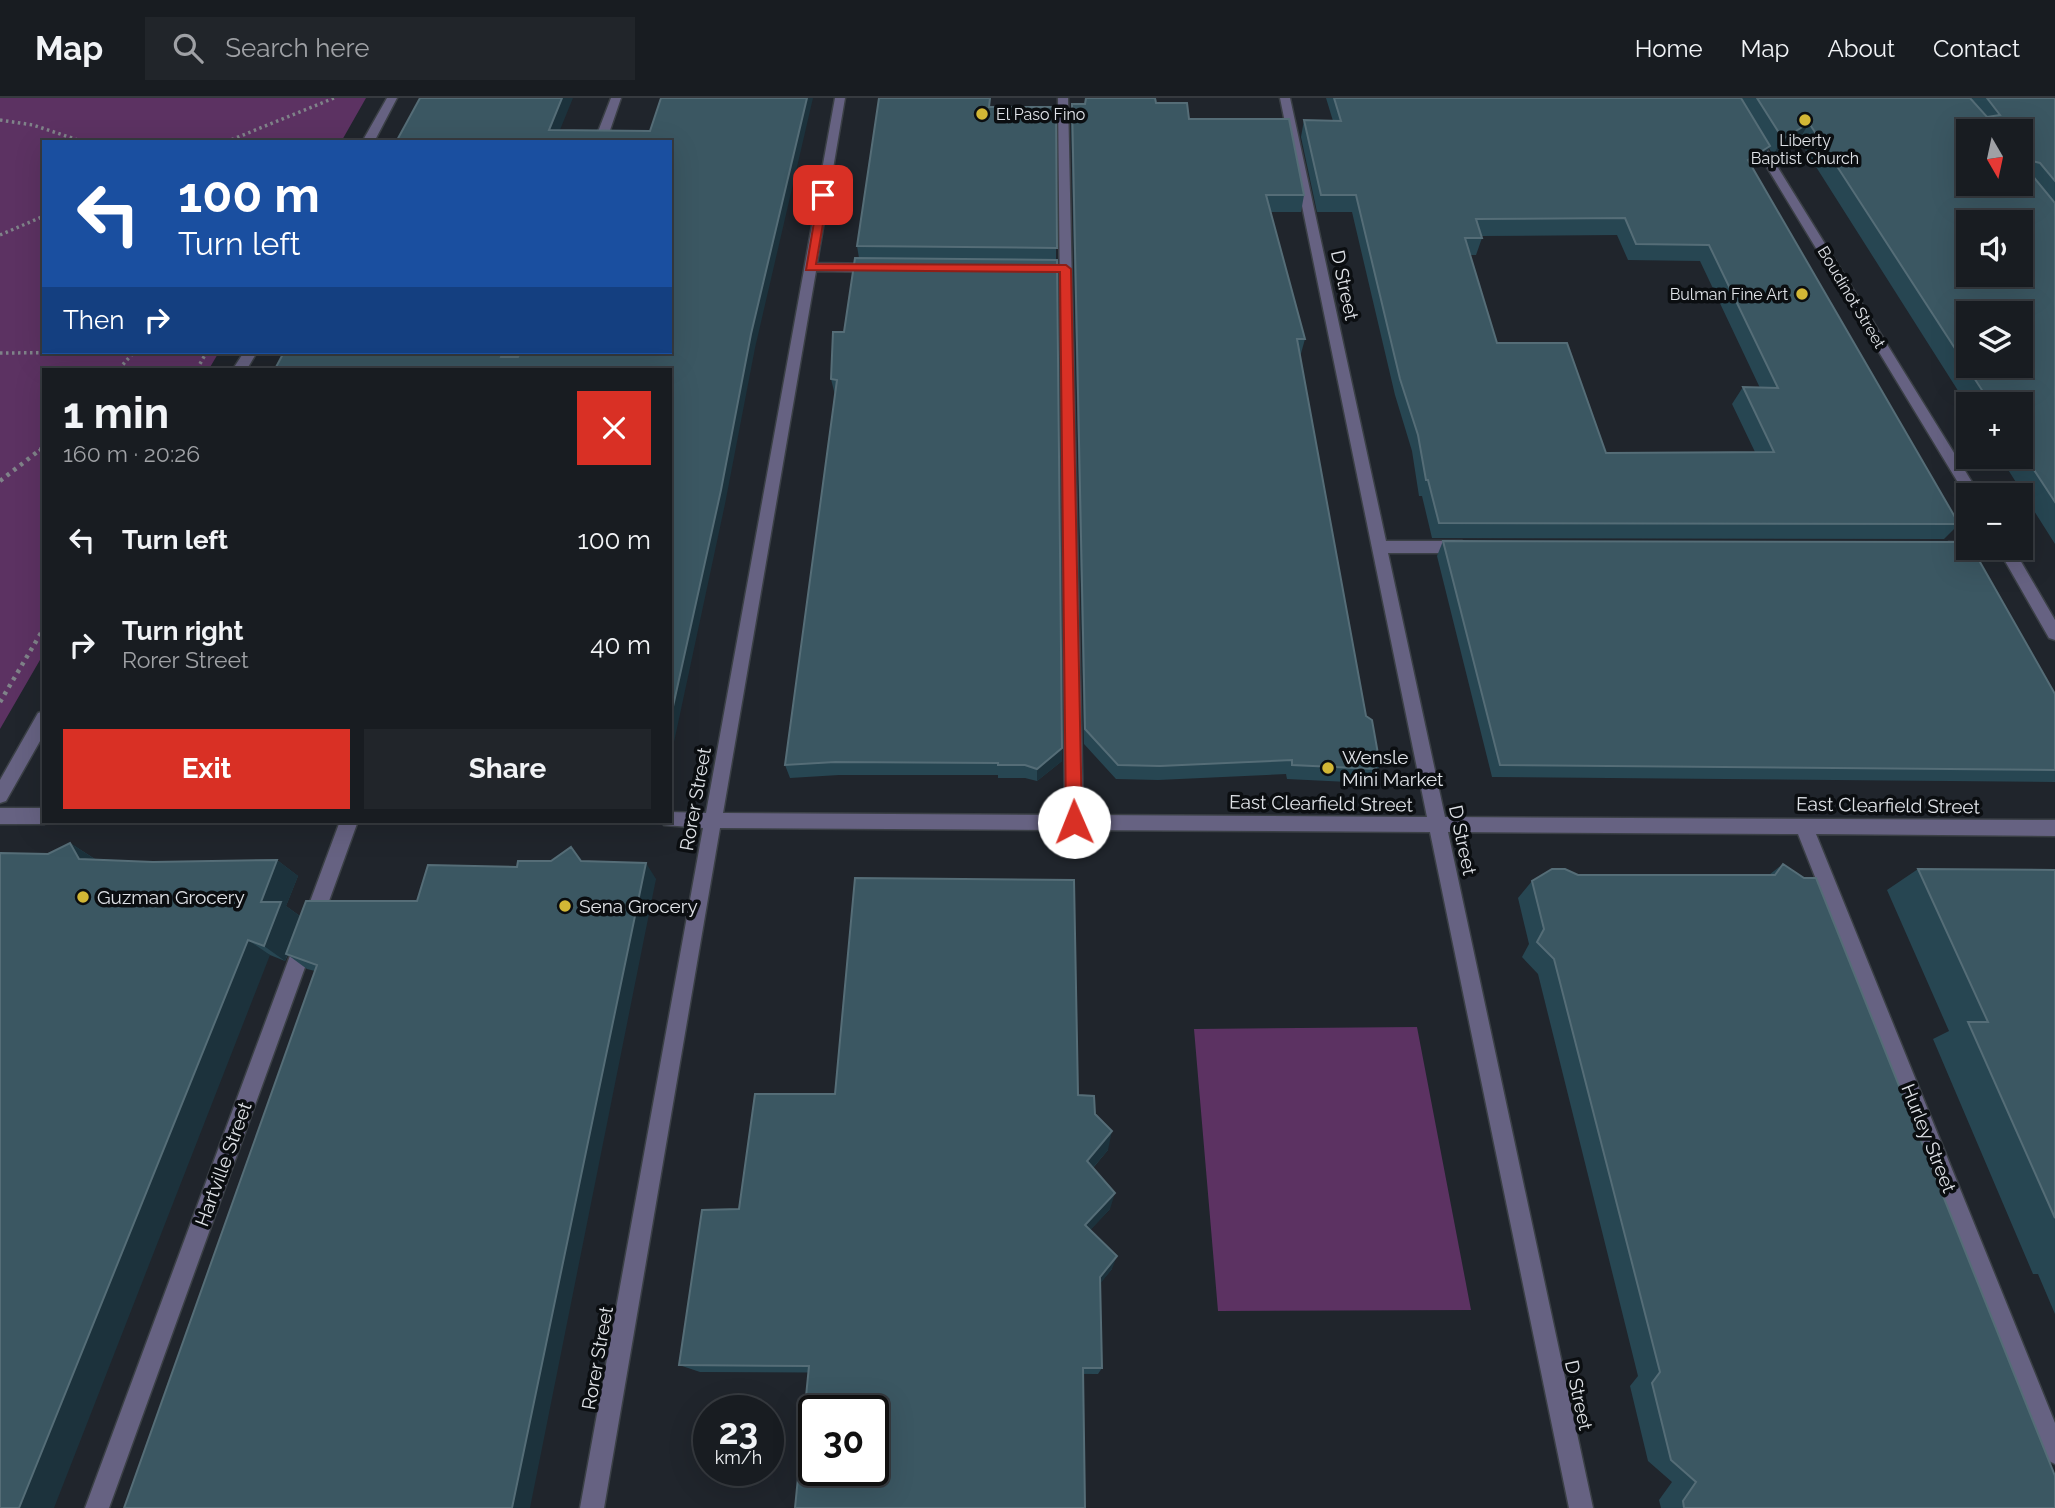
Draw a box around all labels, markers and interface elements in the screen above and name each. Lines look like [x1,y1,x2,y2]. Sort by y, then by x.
search box [145,17,635,80]
text: Map [35,29,103,68]
icon: search [169,29,207,67]
text: Search here [225,33,370,63]
text: Home [1635,34,1703,63]
text: Map [1741,34,1789,63]
text: About [1827,34,1895,63]
text: Contact [1933,34,2020,63]
place label: El Paso Fino [996,105,1085,124]
marker: El Paso Fino [974,106,990,122]
marker: Liberty Baptist Church [1797,112,1813,128]
north arrow [1956,119,2034,196]
map controls [1956,119,2033,560]
place label: Liberty Baptist Church [1751,131,1859,168]
pin [793,165,853,225]
text: 100 m [178,166,320,223]
icon: left [63,168,154,259]
icon: arrive [804,176,842,214]
button: sound [1956,210,2033,287]
text: Turn left [178,225,300,262]
street label: Boudinot Street [1814,243,1890,352]
street label: D Street [1327,248,1363,323]
place label: Bulman Fine Art [1670,285,1789,304]
marker: Bulman Fine Art [1794,286,1810,302]
icon: right [138,301,176,339]
button: layers [1956,301,2033,378]
text: Then [63,305,124,335]
text: 1 min [63,389,169,438]
button: close [577,391,651,465]
button: + [1956,392,2033,469]
text: 160 m · 20:26 [63,440,200,467]
button: − [1956,483,2033,560]
icon: left [63,521,101,559]
text: Turn left [122,525,228,555]
text: 100 m [578,525,651,555]
text: Turn right [122,616,243,646]
icon: right [63,626,101,664]
text: 40 m [590,630,651,660]
text: Rorer Street [122,646,249,673]
button: Exit [63,729,350,809]
button: Share [364,729,651,809]
street label: Rorer Street [675,745,715,852]
place label: Wensle Mini Market [1342,746,1444,790]
marker: Wensle Mini Market [1320,760,1336,776]
position arrow [1037,785,1111,859]
street label: East Clearfield Street [1229,790,1414,816]
street label: East Clearfield Street [1796,792,1981,818]
street label: D Street [1445,803,1481,878]
place label: Guzman Grocery [97,886,245,908]
marker: Guzman Grocery [75,889,91,905]
place label: Sena Grocery [579,895,698,917]
marker: Sena Grocery [557,898,573,914]
street label: Hurley Street [1897,1080,1961,1196]
street label: Hartville Street [190,1098,256,1229]
street label: Rorer Street [577,1304,617,1411]
street label: D Street [1561,1358,1597,1433]
speed limit sign: 30 [798,1395,889,1486]
text: 23 [719,1411,758,1452]
text: km/h [715,1447,762,1468]

